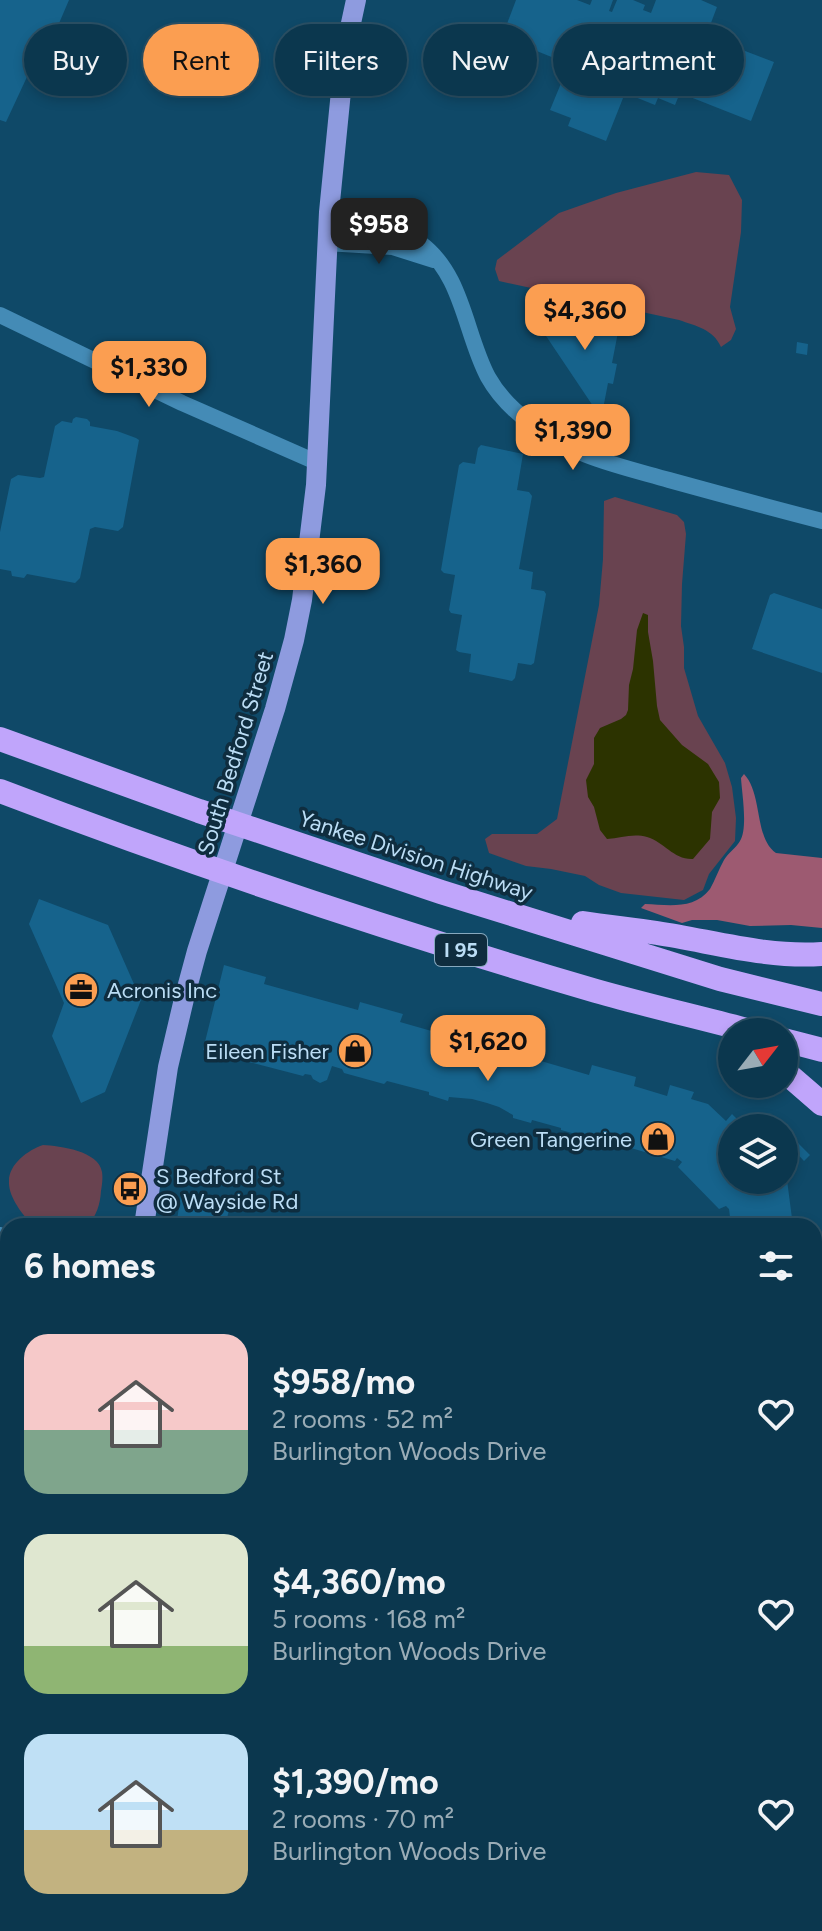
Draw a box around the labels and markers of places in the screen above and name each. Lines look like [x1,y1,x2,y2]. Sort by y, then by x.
pin: $958 [332,198,426,266]
pin: $4,360 [520,284,650,352]
pin: $1,330 [84,341,214,409]
pin: $1,390 [508,404,638,472]
pin: $1,360 [258,538,388,606]
office icon: Acronis Inc [62,971,100,1009]
place label: Acronis Inc [107,977,217,1004]
pin: $1,620 [423,1015,553,1083]
shop icon: Eileen Fisher [336,1032,374,1070]
place label: Eileen Fisher [205,1038,330,1065]
shop icon: Green Tangerine [639,1120,677,1158]
place label: Green Tangerine [470,1126,632,1153]
place label: S Bedford St @ Wayside Rd [156,1163,298,1215]
bus stop icon: S Bedford St @ Wayside Rd [111,1170,149,1208]

